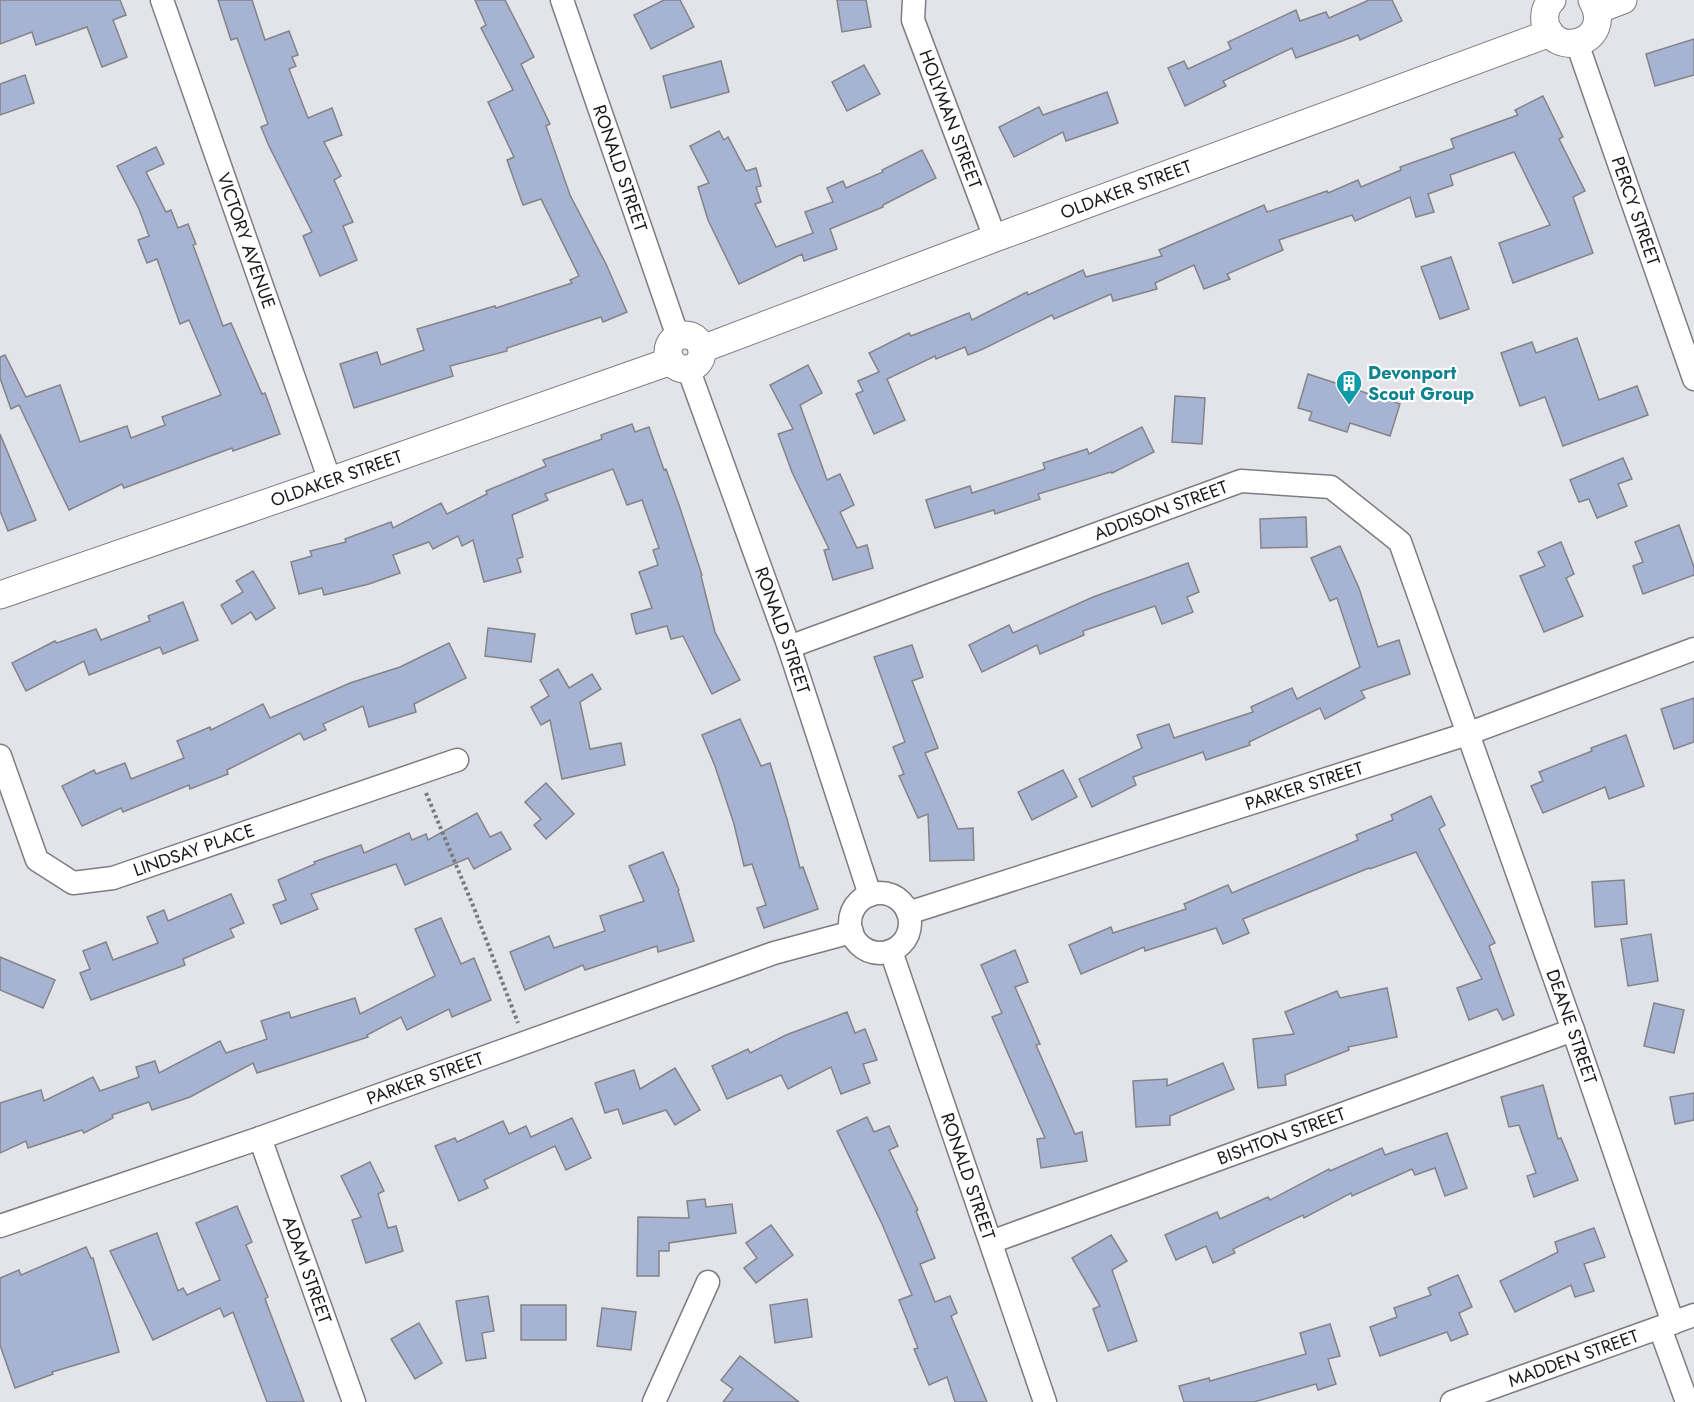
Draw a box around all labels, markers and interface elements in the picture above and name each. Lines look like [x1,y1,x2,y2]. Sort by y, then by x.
street label: HOLYMAN STREET [912,46,988,193]
street label: RONALD STREET [586,101,654,236]
street label: OLDAKER STREET [1057,153,1196,226]
street label: PERCY STREET [1605,153,1667,270]
street label: VICTORY AVENUE [210,169,282,312]
place label: Devonport Scout Group [1368,360,1474,407]
building icon: Devonport Scout Group [1334,368,1364,406]
street label: OLDAKER STREET [267,443,406,514]
street label: ADDISON STREET [1090,474,1232,547]
street label: RONALD STREET [748,564,817,698]
street label: PARKER STREET [1242,755,1367,817]
street label: LINDSAY PLACE [130,817,258,883]
street label: DEANE STREET [1539,966,1604,1088]
street label: PARKER STREET [363,1045,488,1112]
street label: BISHTON STREET [1214,1101,1350,1172]
street label: RONALD STREET [934,1109,1002,1244]
street label: ADAM STREET [276,1213,338,1328]
street label: MADDEN STREET [1505,1323,1643,1394]

